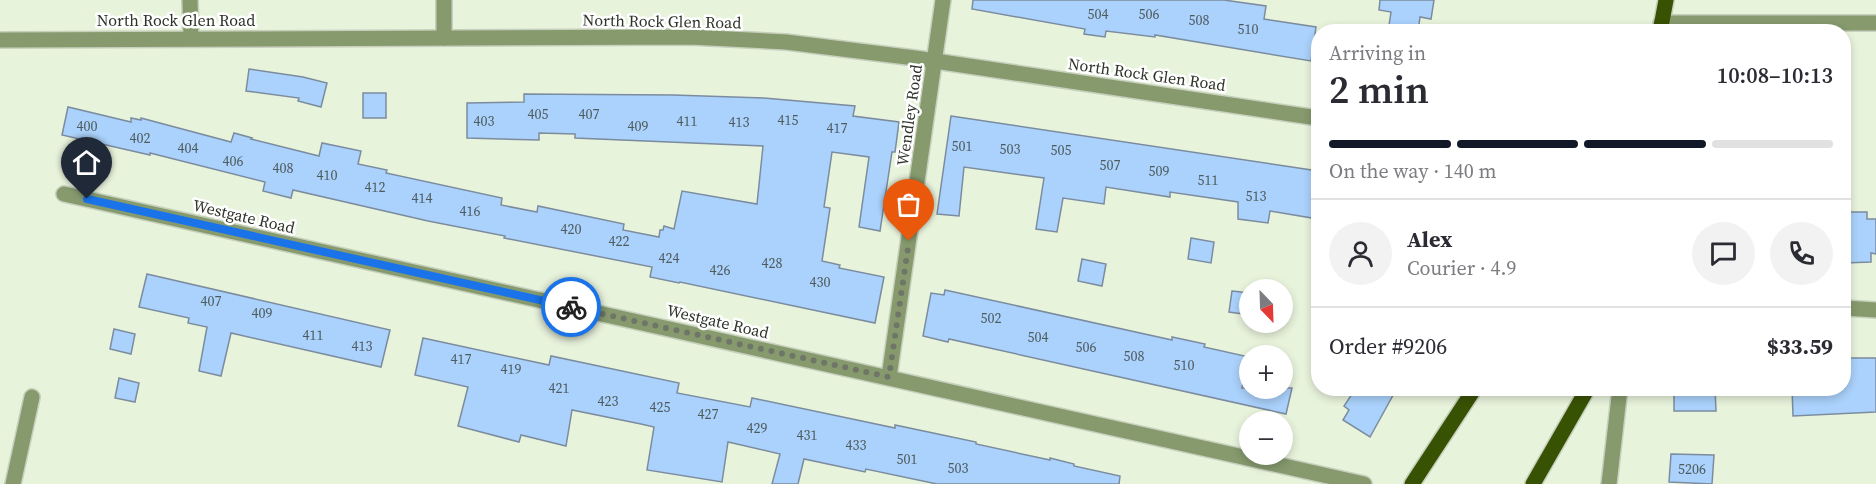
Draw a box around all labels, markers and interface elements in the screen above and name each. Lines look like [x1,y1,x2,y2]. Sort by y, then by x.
house number: 504 [1088,4,1109,24]
house number: 506 [1139,4,1160,24]
street label: North Rock Glen Road [97,9,255,31]
street label: North Rock Glen Road [582,9,742,33]
house number: 508 [1189,10,1210,30]
house number: 510 [1238,19,1259,39]
text: Arriving in [1329,39,1426,67]
street label: North Rock Glen Road [1067,52,1227,96]
text: 10:08–10:13 [1717,60,1833,90]
street label: Wendley Road [891,63,927,167]
text: 2 min [1329,63,1429,116]
house number: 405 [528,104,549,124]
house number: 407 [579,104,600,124]
house number: 415 [778,110,799,130]
house number: 403 [474,111,495,131]
house number: 411 [677,111,698,131]
house number: 413 [729,112,750,132]
house number: 400 [77,116,98,136]
house number: 409 [628,116,649,136]
house number: 417 [827,118,848,138]
house number: 402 [130,128,151,148]
house number: 501 [952,136,973,156]
pin [61,137,112,199]
house number: 404 [178,138,199,158]
house number: 503 [1000,139,1021,159]
house number: 505 [1051,140,1072,160]
icon: home [70,146,103,179]
house number: 406 [223,151,244,171]
house number: 507 [1100,155,1121,175]
text: On the way · 140 m [1329,157,1496,185]
house number: 408 [273,158,294,178]
house number: 509 [1149,161,1170,181]
house number: 410 [317,165,338,185]
house number: 511 [1198,170,1219,190]
house number: 412 [365,177,386,197]
pin [883,179,934,241]
house number: 513 [1246,186,1267,206]
house number: 414 [412,188,433,208]
icon: bag [892,188,925,221]
street label: Westgate Road [191,194,297,238]
house number: 416 [460,201,481,221]
house number: 420 [561,219,582,239]
button: person [1329,222,1392,285]
button: chat [1692,222,1755,285]
button: phone [1770,222,1833,285]
text: Alex [1407,224,1452,254]
house number: 422 [609,231,630,251]
house number: 424 [659,248,680,268]
house number: 428 [762,253,783,273]
text: Courier · 4.9 [1407,254,1516,282]
house number: 426 [710,260,731,280]
house number: 430 [810,272,831,292]
courier [541,277,601,337]
north arrow [1239,279,1293,333]
map controls [1239,279,1293,465]
house number: 407 [201,291,222,311]
icon: bike [555,291,588,324]
street label: Westgate Road [665,299,771,343]
house number: 409 [252,303,273,323]
house number: 502 [981,308,1002,328]
house number: 411 [303,325,324,345]
house number: 504 [1028,327,1049,347]
text: Order #9206 [1329,331,1447,361]
text: $33.59 [1767,331,1833,361]
house number: 413 [352,336,373,356]
house number: 506 [1076,337,1097,357]
button: + [1239,345,1293,399]
house number: 508 [1124,346,1145,366]
house number: 417 [451,349,472,369]
house number: 510 [1174,355,1195,375]
house number: 419 [501,359,522,379]
house number: 421 [549,378,570,398]
house number: 423 [598,391,619,411]
house number: 425 [650,397,671,417]
house number: 427 [698,404,719,424]
button: − [1239,411,1293,465]
house number: 429 [747,418,768,438]
house number: 431 [797,425,818,445]
house number: 433 [846,435,867,455]
house number: 501 [897,449,918,469]
house number: 503 [948,458,969,478]
house number: 5206 [1678,459,1706,479]

